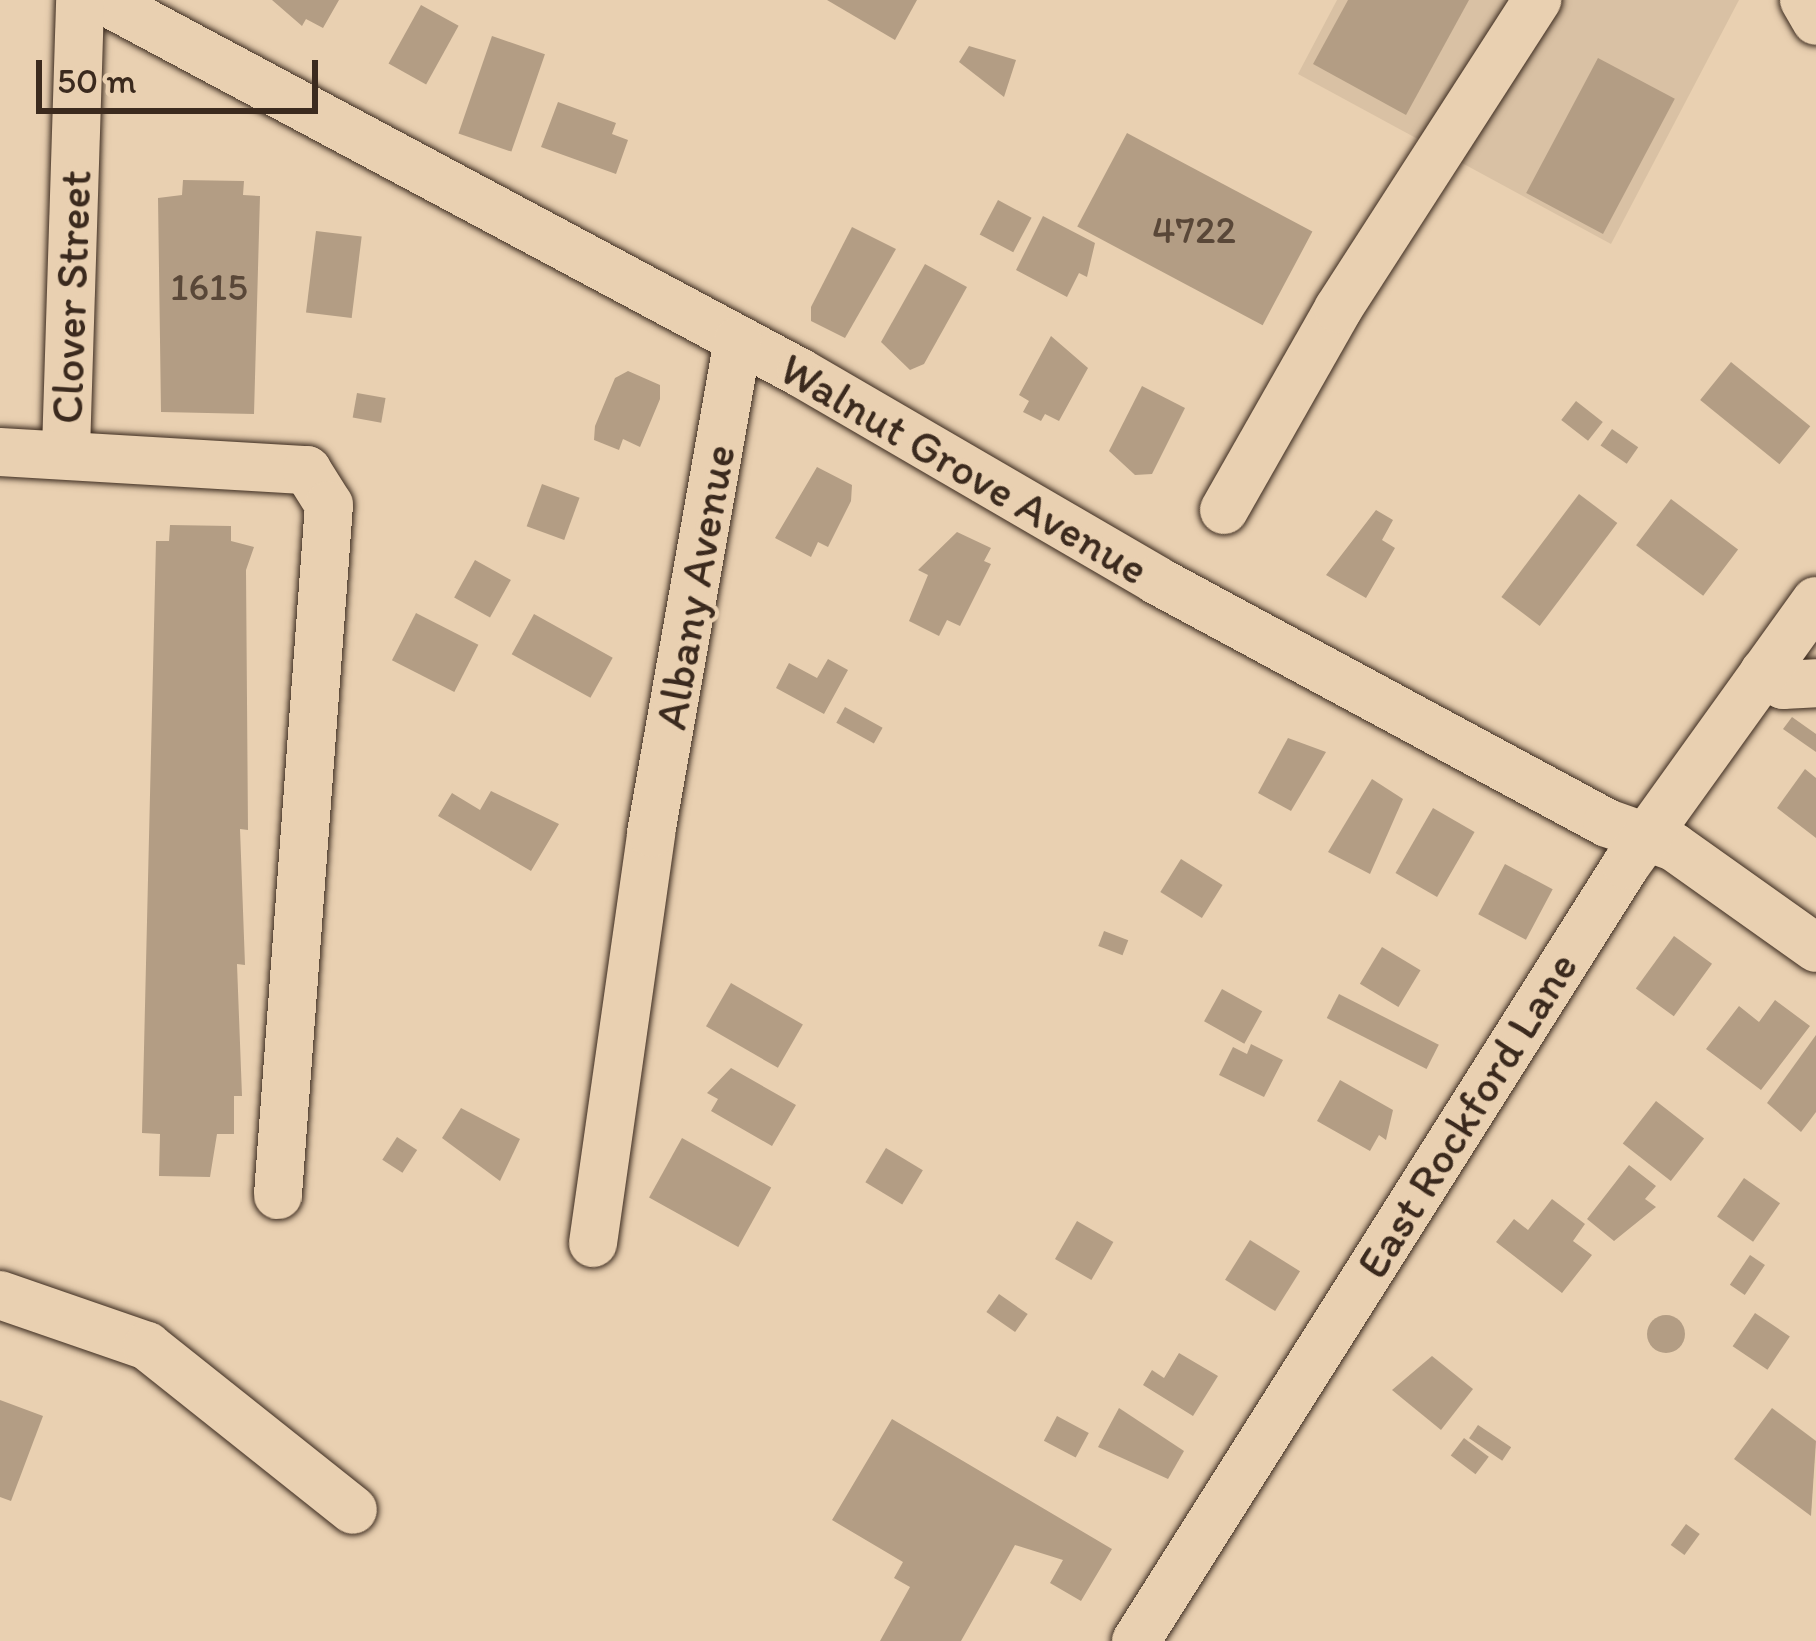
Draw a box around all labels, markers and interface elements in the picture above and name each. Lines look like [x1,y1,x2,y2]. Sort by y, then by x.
scale bar [42,36,324,110]
text: 50 m [57,59,136,102]
street label: Clover Street [40,169,102,425]
house number: 4722 [1152,207,1236,253]
house number: 1615 [170,264,248,310]
street label: Walnut Grove Avenue [771,342,1157,596]
street label: Albany Avenue [644,442,746,732]
street label: East Rockford Lane [1345,942,1589,1288]

